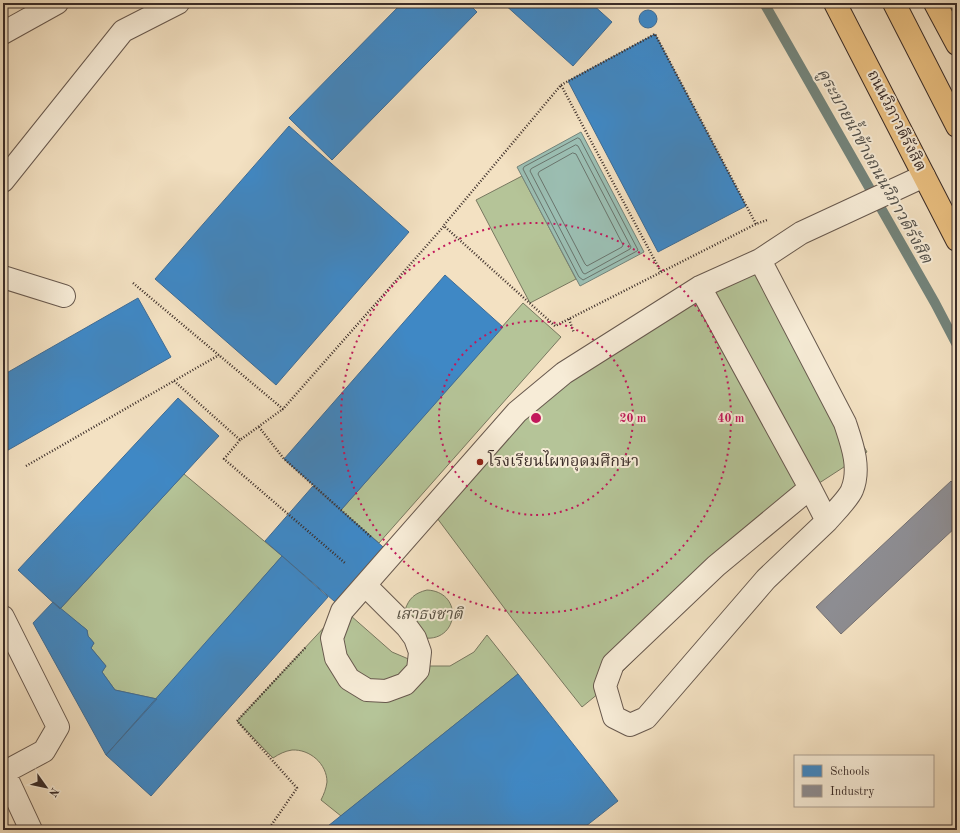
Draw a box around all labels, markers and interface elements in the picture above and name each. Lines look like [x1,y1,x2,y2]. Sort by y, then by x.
water label: คูระบายน้ำข้างถนนวิภาวดีรังสิต [812,63,940,268]
street label: ถนนวิภาวดีรังสิต [864,67,930,174]
centre of rings [529,411,543,425]
text: 20 m [620,413,647,425]
text: 40 m [718,413,745,425]
place label: โรงเรียนไผทอุดมศึกษา [487,450,639,472]
marker: โรงเรียนไผทอุดมศึกษา [475,457,485,467]
park label: เสาธงชาติ [395,606,465,623]
legend [794,755,934,807]
text: Schools [830,766,870,778]
north arrow [26,767,66,807]
text: N [46,785,60,799]
text: Industry [830,786,875,798]

